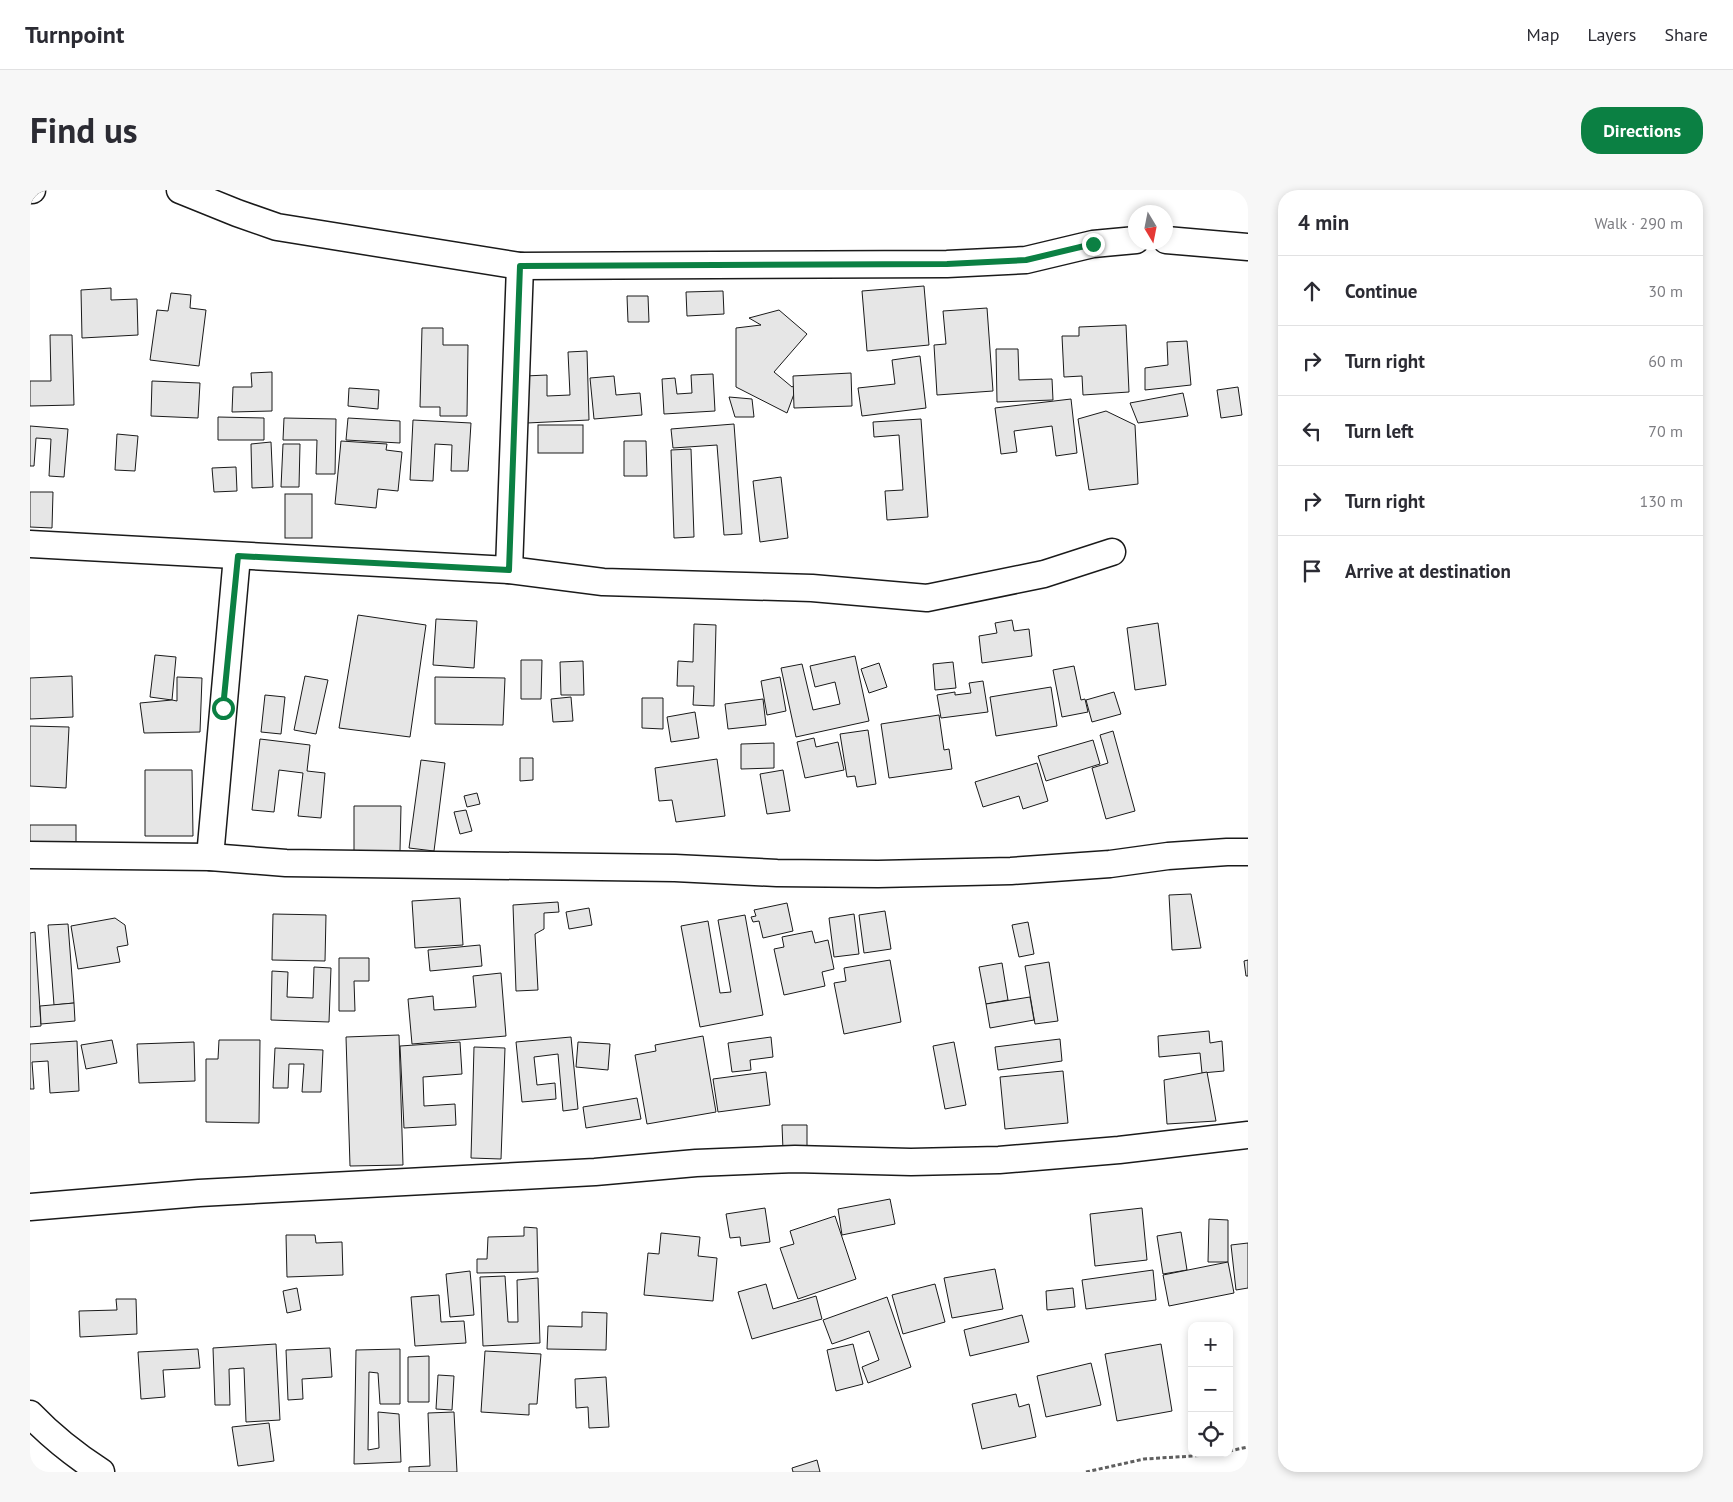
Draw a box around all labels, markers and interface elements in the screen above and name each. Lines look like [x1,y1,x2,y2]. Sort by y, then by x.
text: Turnpoint [25,19,124,50]
text: Map [1527,23,1559,46]
text: Layers [1587,23,1636,46]
text: Share [1664,23,1708,46]
text: Find us [30,107,138,153]
button: Directions [1581,107,1703,154]
north arrow [1128,205,1173,250]
text: 4 min [1298,209,1349,236]
text: Walk · 290 m [1594,213,1683,233]
route end [1082,233,1105,256]
icon: ahead [1298,277,1326,305]
text: Continue [1345,279,1417,303]
text: 30 m [1648,281,1683,301]
icon: right [1298,347,1326,375]
text: Turn right [1345,349,1425,373]
text: 60 m [1648,351,1683,371]
icon: left [1298,417,1326,445]
text: Turn left [1345,419,1414,443]
text: 70 m [1648,421,1683,441]
icon: right [1298,487,1326,515]
text: Turn right [1345,489,1425,513]
text: 130 m [1640,491,1683,511]
icon: arrive [1298,557,1326,585]
text: Arrive at destination [1345,559,1511,583]
route start [212,697,235,720]
map controls [1188,1322,1233,1457]
button: + [1188,1322,1233,1367]
button: − [1188,1367,1233,1412]
button: locate [1188,1412,1233,1457]

